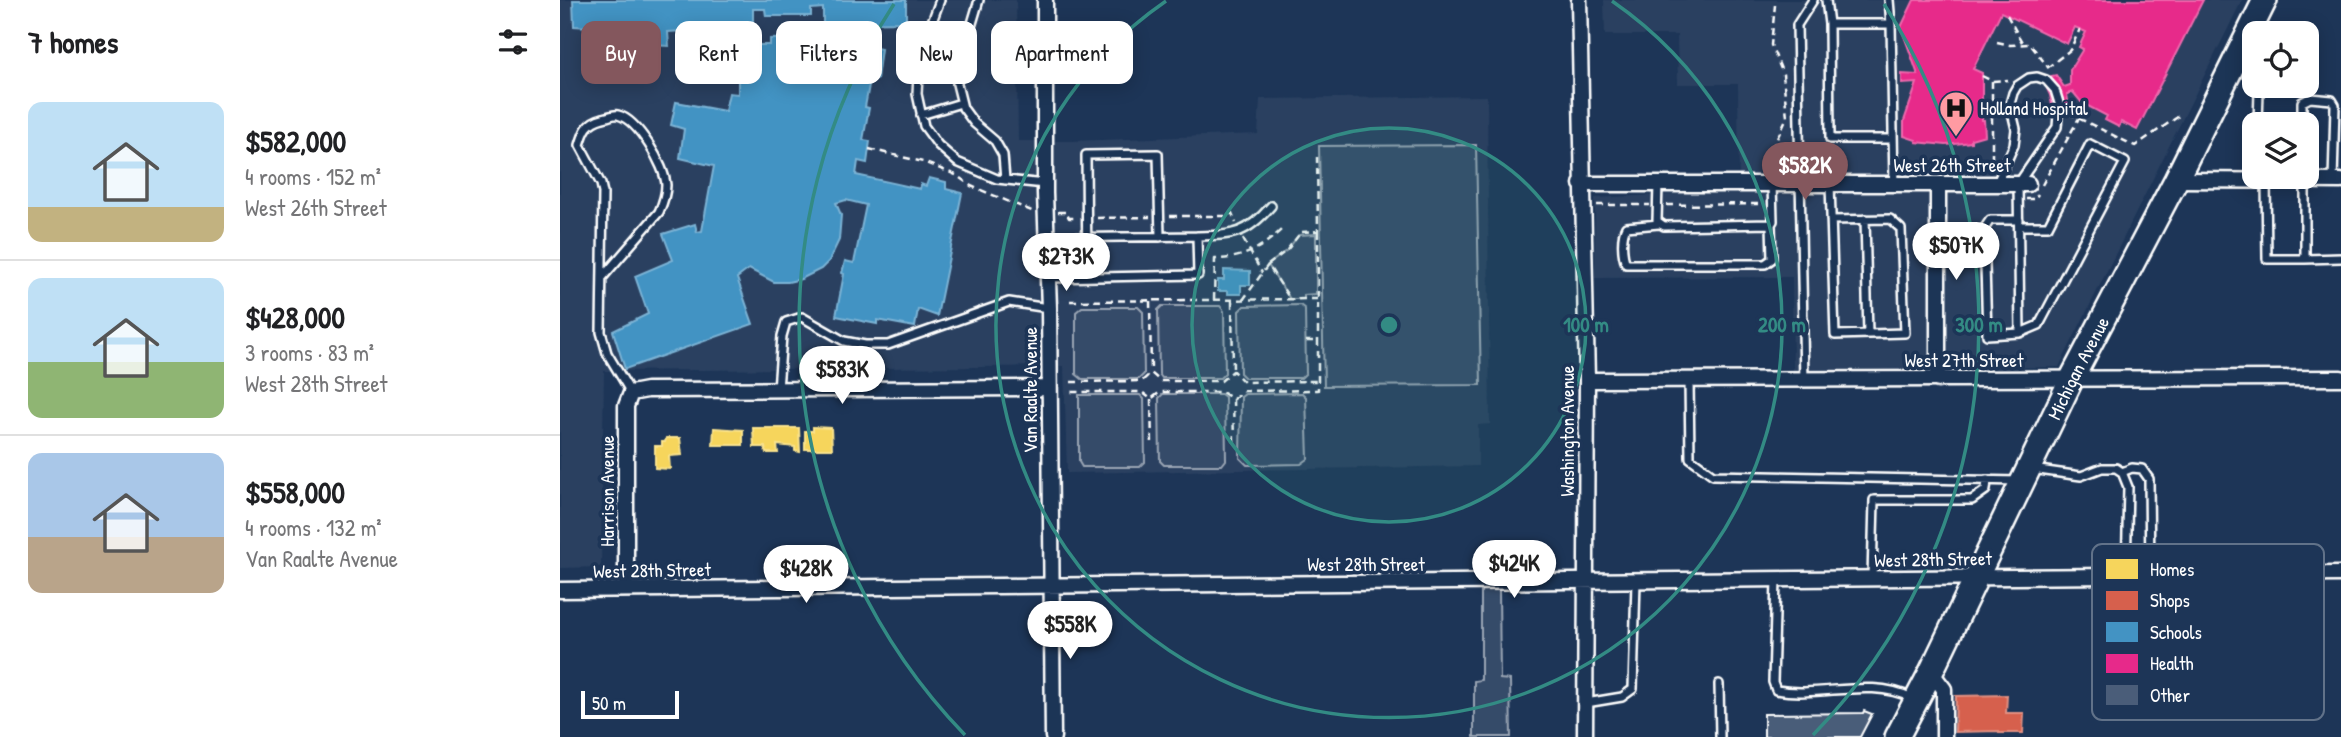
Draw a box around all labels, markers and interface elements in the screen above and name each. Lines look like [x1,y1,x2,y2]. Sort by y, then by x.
chip: Buy [581,21,661,84]
chip: Rent [675,21,762,84]
chip: Filters [776,21,882,84]
chip: New [896,21,977,84]
chip: Apartment [991,21,1133,84]
map controls [2242,21,2319,189]
button: locate [2242,21,2319,98]
text: 7 homes [28,22,118,62]
icon: filters [494,23,532,61]
hospital icon: Holland Hospital [1937,89,1975,138]
place label: Holland Hospital [1980,95,2089,121]
button: layers [2242,112,2319,189]
text: $582,000 [245,121,346,161]
icon: home [84,130,168,214]
pin: $582K [1756,142,1854,202]
text: $582K [1778,149,1832,180]
street label: West 26th Street [1893,152,2011,178]
text: 4 rooms · 152 m² [245,161,381,192]
text: West 26th Street [245,192,387,223]
pin: $507K [1907,222,2005,282]
text: $507K [1928,229,1984,260]
pin: $273K [1017,233,1115,293]
text: $273K [1038,240,1094,271]
text: $428,000 [245,297,345,337]
icon: home [84,306,168,390]
text: 100 m [1563,310,1609,339]
text: 200 m [1758,310,1806,339]
text: 300 m [1955,310,2003,339]
street label: Michigan Avenue [2041,312,2115,424]
centre of rings [1377,313,1401,337]
street label: Van Raalte Avenue [1017,326,1043,453]
text: 3 rooms · 83 m² [245,337,374,368]
pin: $583K [793,346,891,406]
street label: West 27th Street [1905,347,2024,373]
text: $583K [815,353,869,384]
street label: Washington Avenue [1554,365,1580,497]
text: West 28th Street [245,368,388,399]
street label: Harrison Avenue [594,435,620,547]
text: $558,000 [245,472,345,512]
icon: home [84,481,168,565]
text: 4 rooms · 132 m² [245,512,382,543]
pin: $424K [1465,540,1563,600]
text: Van Raalte Avenue [245,543,398,574]
legend [2092,544,2324,720]
street label: West 28th Street [1874,545,1993,573]
pin: $428K [757,546,855,605]
text: $424K [1488,547,1540,578]
street label: West 28th Street [1307,551,1425,577]
text: $428K [779,552,833,583]
street label: West 28th Street [593,556,712,584]
text: Homes [2150,556,2194,582]
text: Shops [2150,587,2190,613]
pin: $558K [1021,602,1119,661]
text: $558K [1043,608,1097,639]
text: Schools [2150,619,2202,645]
text: Health [2150,650,2193,676]
text: Other [2150,682,2191,708]
scale bar [581,688,679,720]
text: 50 m [592,690,626,716]

